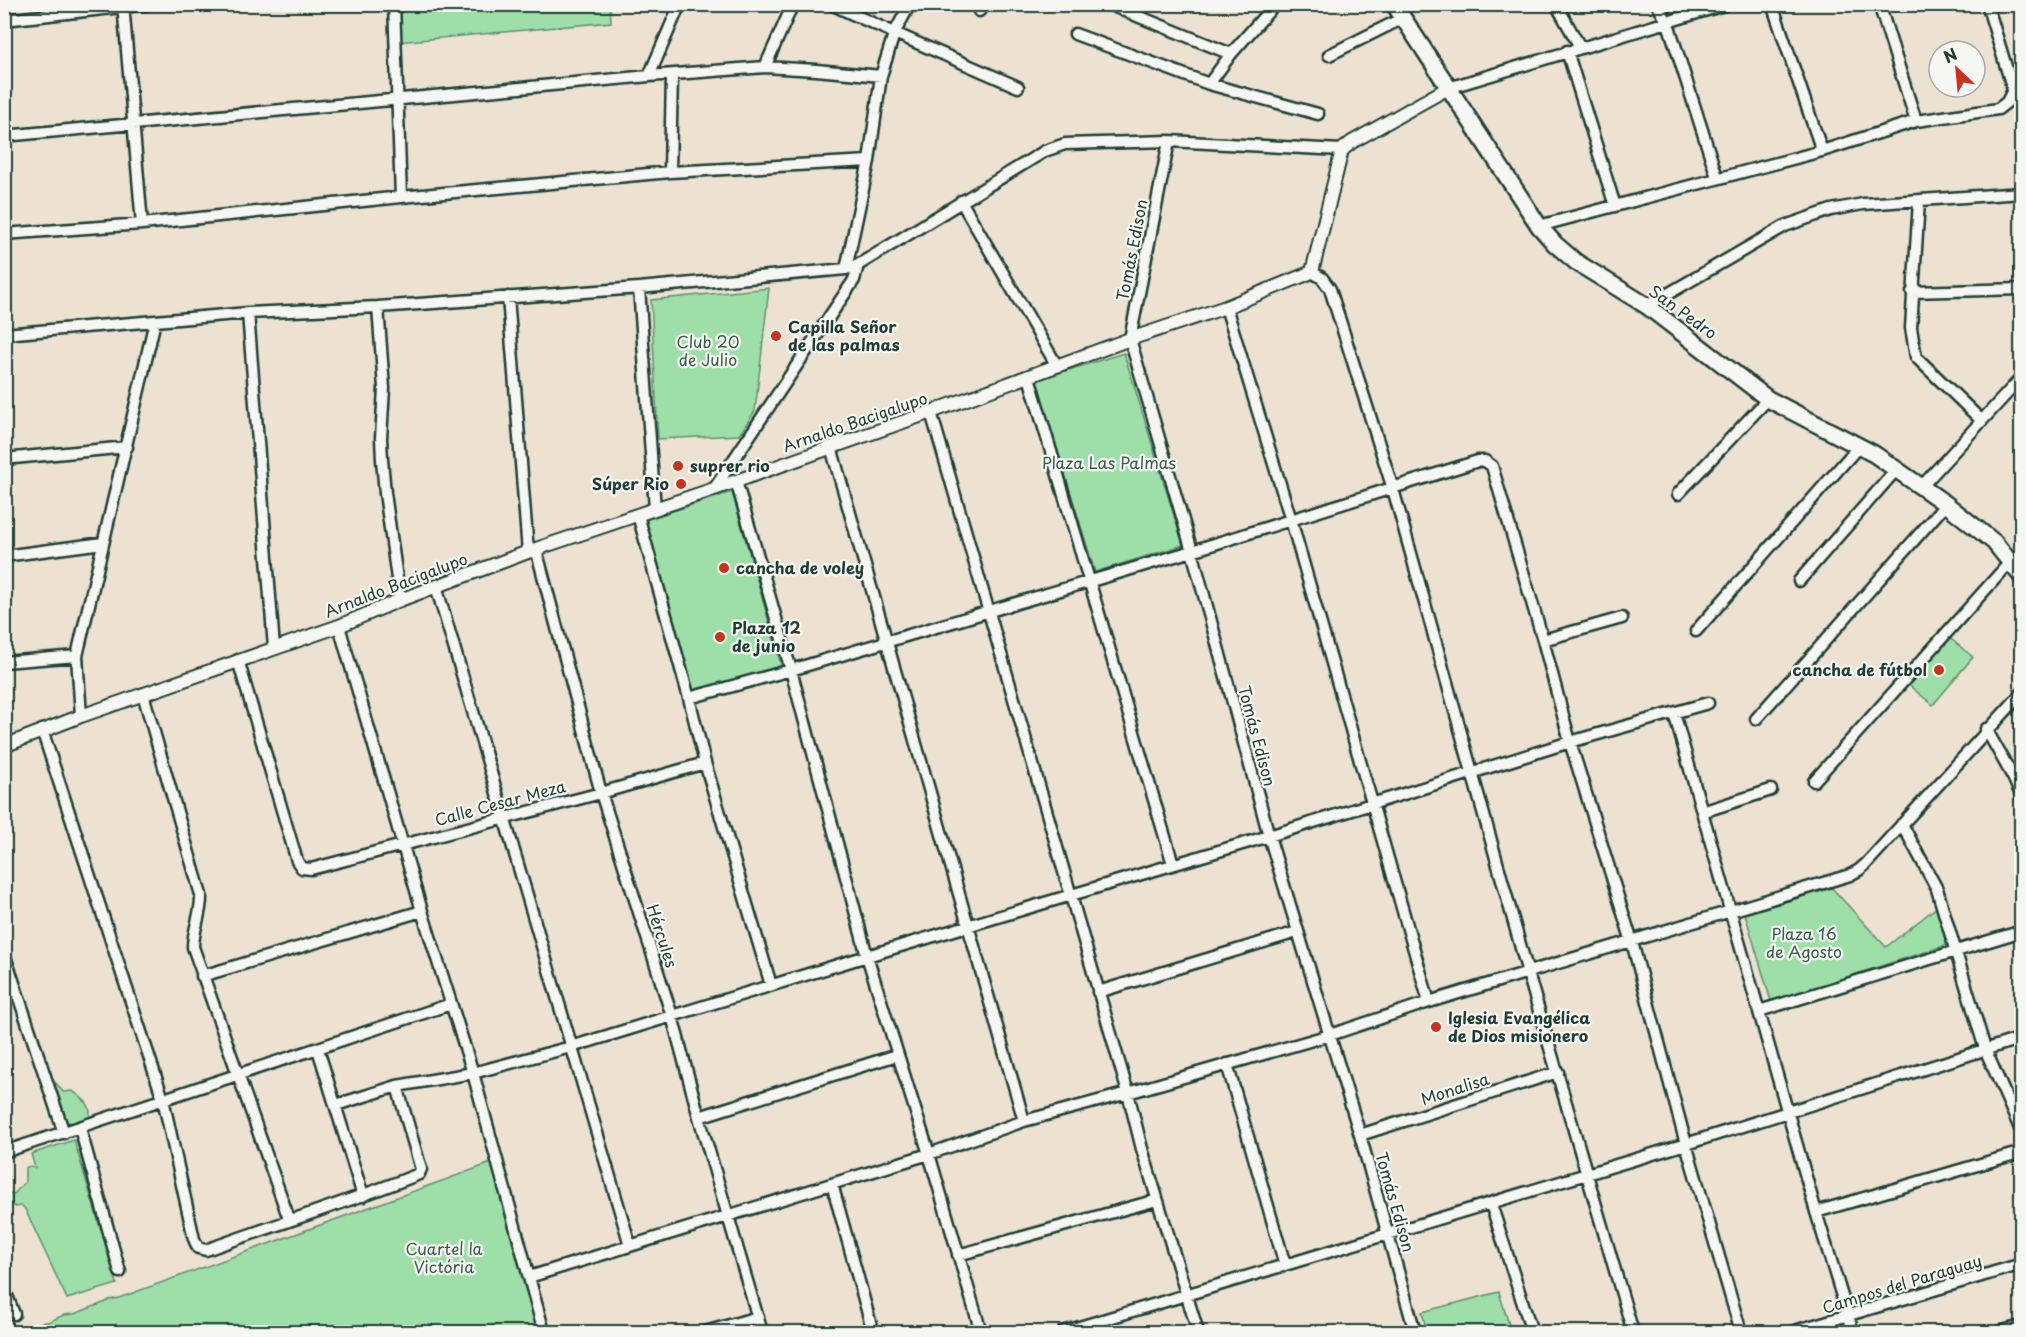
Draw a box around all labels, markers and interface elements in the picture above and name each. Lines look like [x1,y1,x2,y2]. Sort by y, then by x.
north arrow [1927,39,1987,99]
text: N [1939,41,1961,68]
street label: Tomás Edison [1109,197,1153,303]
street label: San Pedro [1645,278,1723,344]
place label: Capilla Señor de las palmas [788,314,900,356]
park label: Club 20 de Julio [677,329,739,371]
marker: Capilla Señor de las palmas [769,329,783,343]
street label: Arnaldo Bacigalupo [779,385,930,457]
park label: Plaza Las Palmas [1042,450,1176,474]
place label: suprer rio [690,453,770,477]
marker: suprer rio [671,459,685,473]
place label: Súper Rio [592,471,669,495]
marker: Súper Rio [674,477,688,491]
street label: Arnaldo Bacigalupo [321,546,471,622]
place label: cancha de voley [736,555,864,579]
marker: cancha de voley [717,561,731,575]
place label: Plaza 12 de junio [732,615,801,657]
marker: Plaza 12 de junio [713,630,727,644]
place label: cancha de fútbol [1793,657,1927,681]
marker: cancha de fútbol [1932,663,1946,677]
street label: Tomás Edison [1233,683,1283,789]
street label: Calle Cesar Meza [432,773,568,831]
street label: Hércules [641,901,684,970]
park label: Plaza 16 de Agosto [1766,921,1842,963]
place label: Iglesia Evangélica de Dios misionero [1448,1005,1590,1047]
marker: Iglesia Evangélica de Dios misionero [1429,1020,1443,1034]
street label: Monalisa [1417,1066,1492,1110]
street label: Tomás Edison [1370,1149,1422,1255]
park label: Cuartel la Victória [405,1236,483,1278]
street label: Campos del Paraguay [1819,1247,1985,1319]

